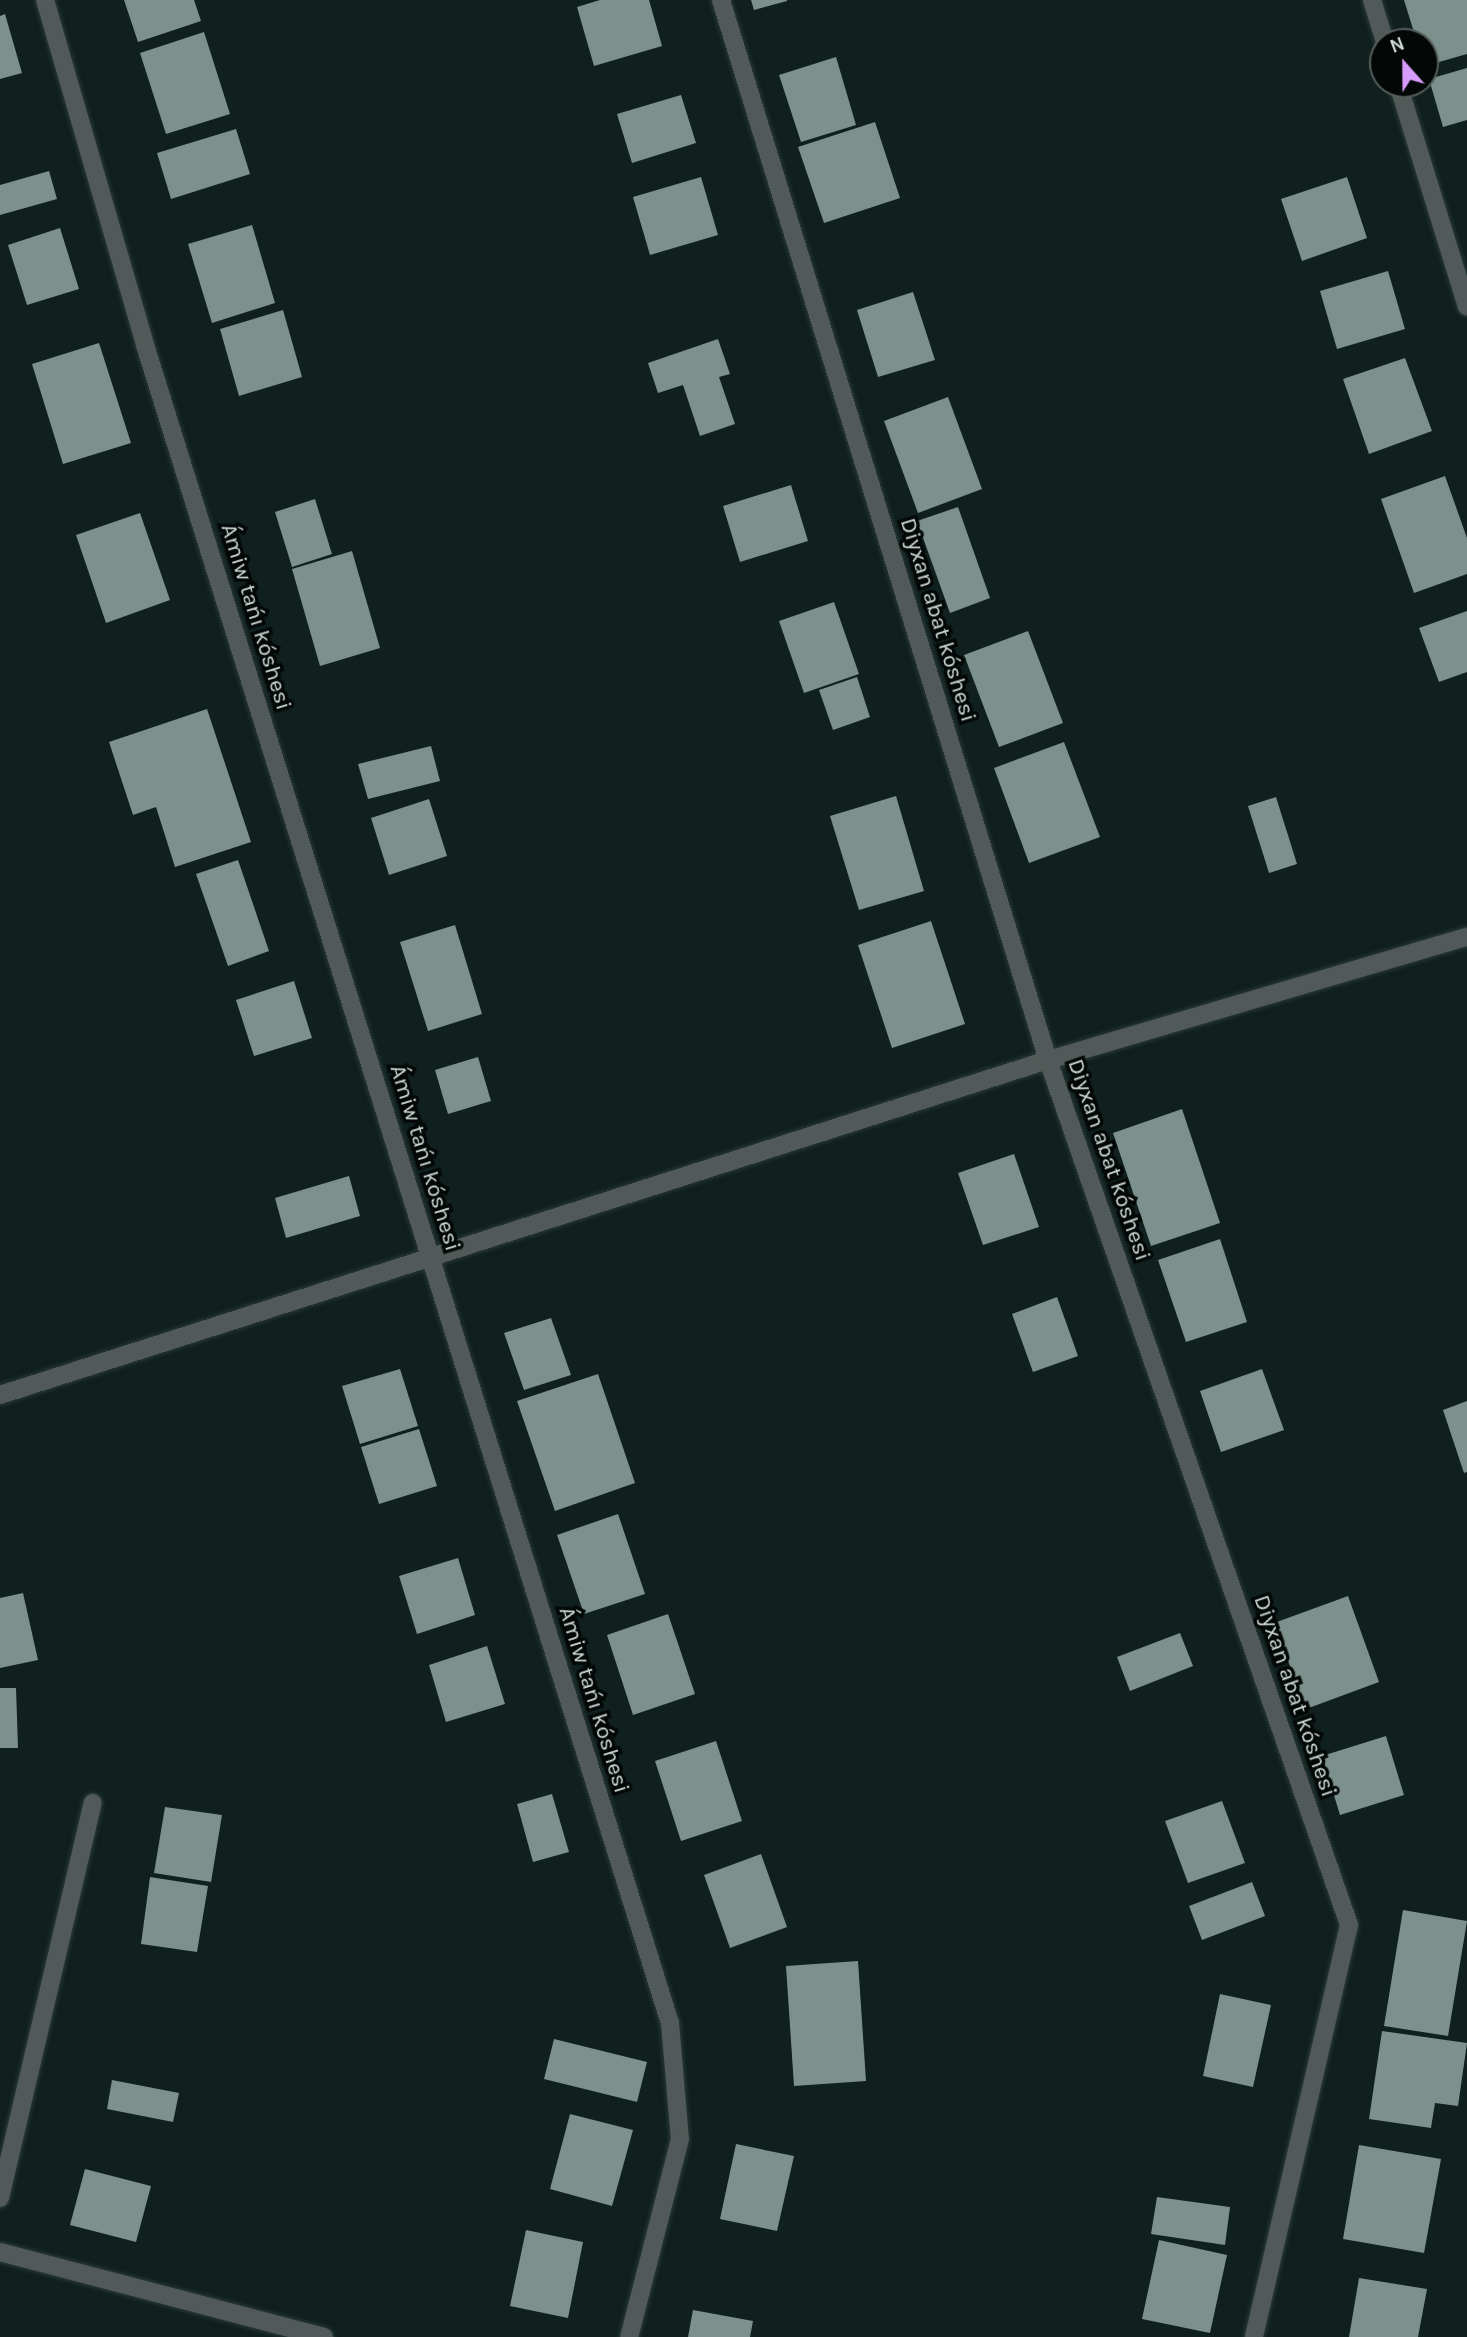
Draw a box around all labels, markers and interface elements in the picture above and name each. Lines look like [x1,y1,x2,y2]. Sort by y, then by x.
north arrow [1369,28,1439,98]
text: N [1387,33,1407,58]
street label: Diyxan abat kóshesi [894,515,982,725]
street label: Ámiw tańı kóshesi [215,520,297,714]
street label: Diyxan abat kóshesi [1061,1055,1157,1265]
street label: Ámiw tańı kóshesi [384,1061,466,1255]
street label: Diyxan abat kóshesi [1247,1591,1343,1801]
street label: Ámiw tańı kóshesi [553,1603,635,1797]

